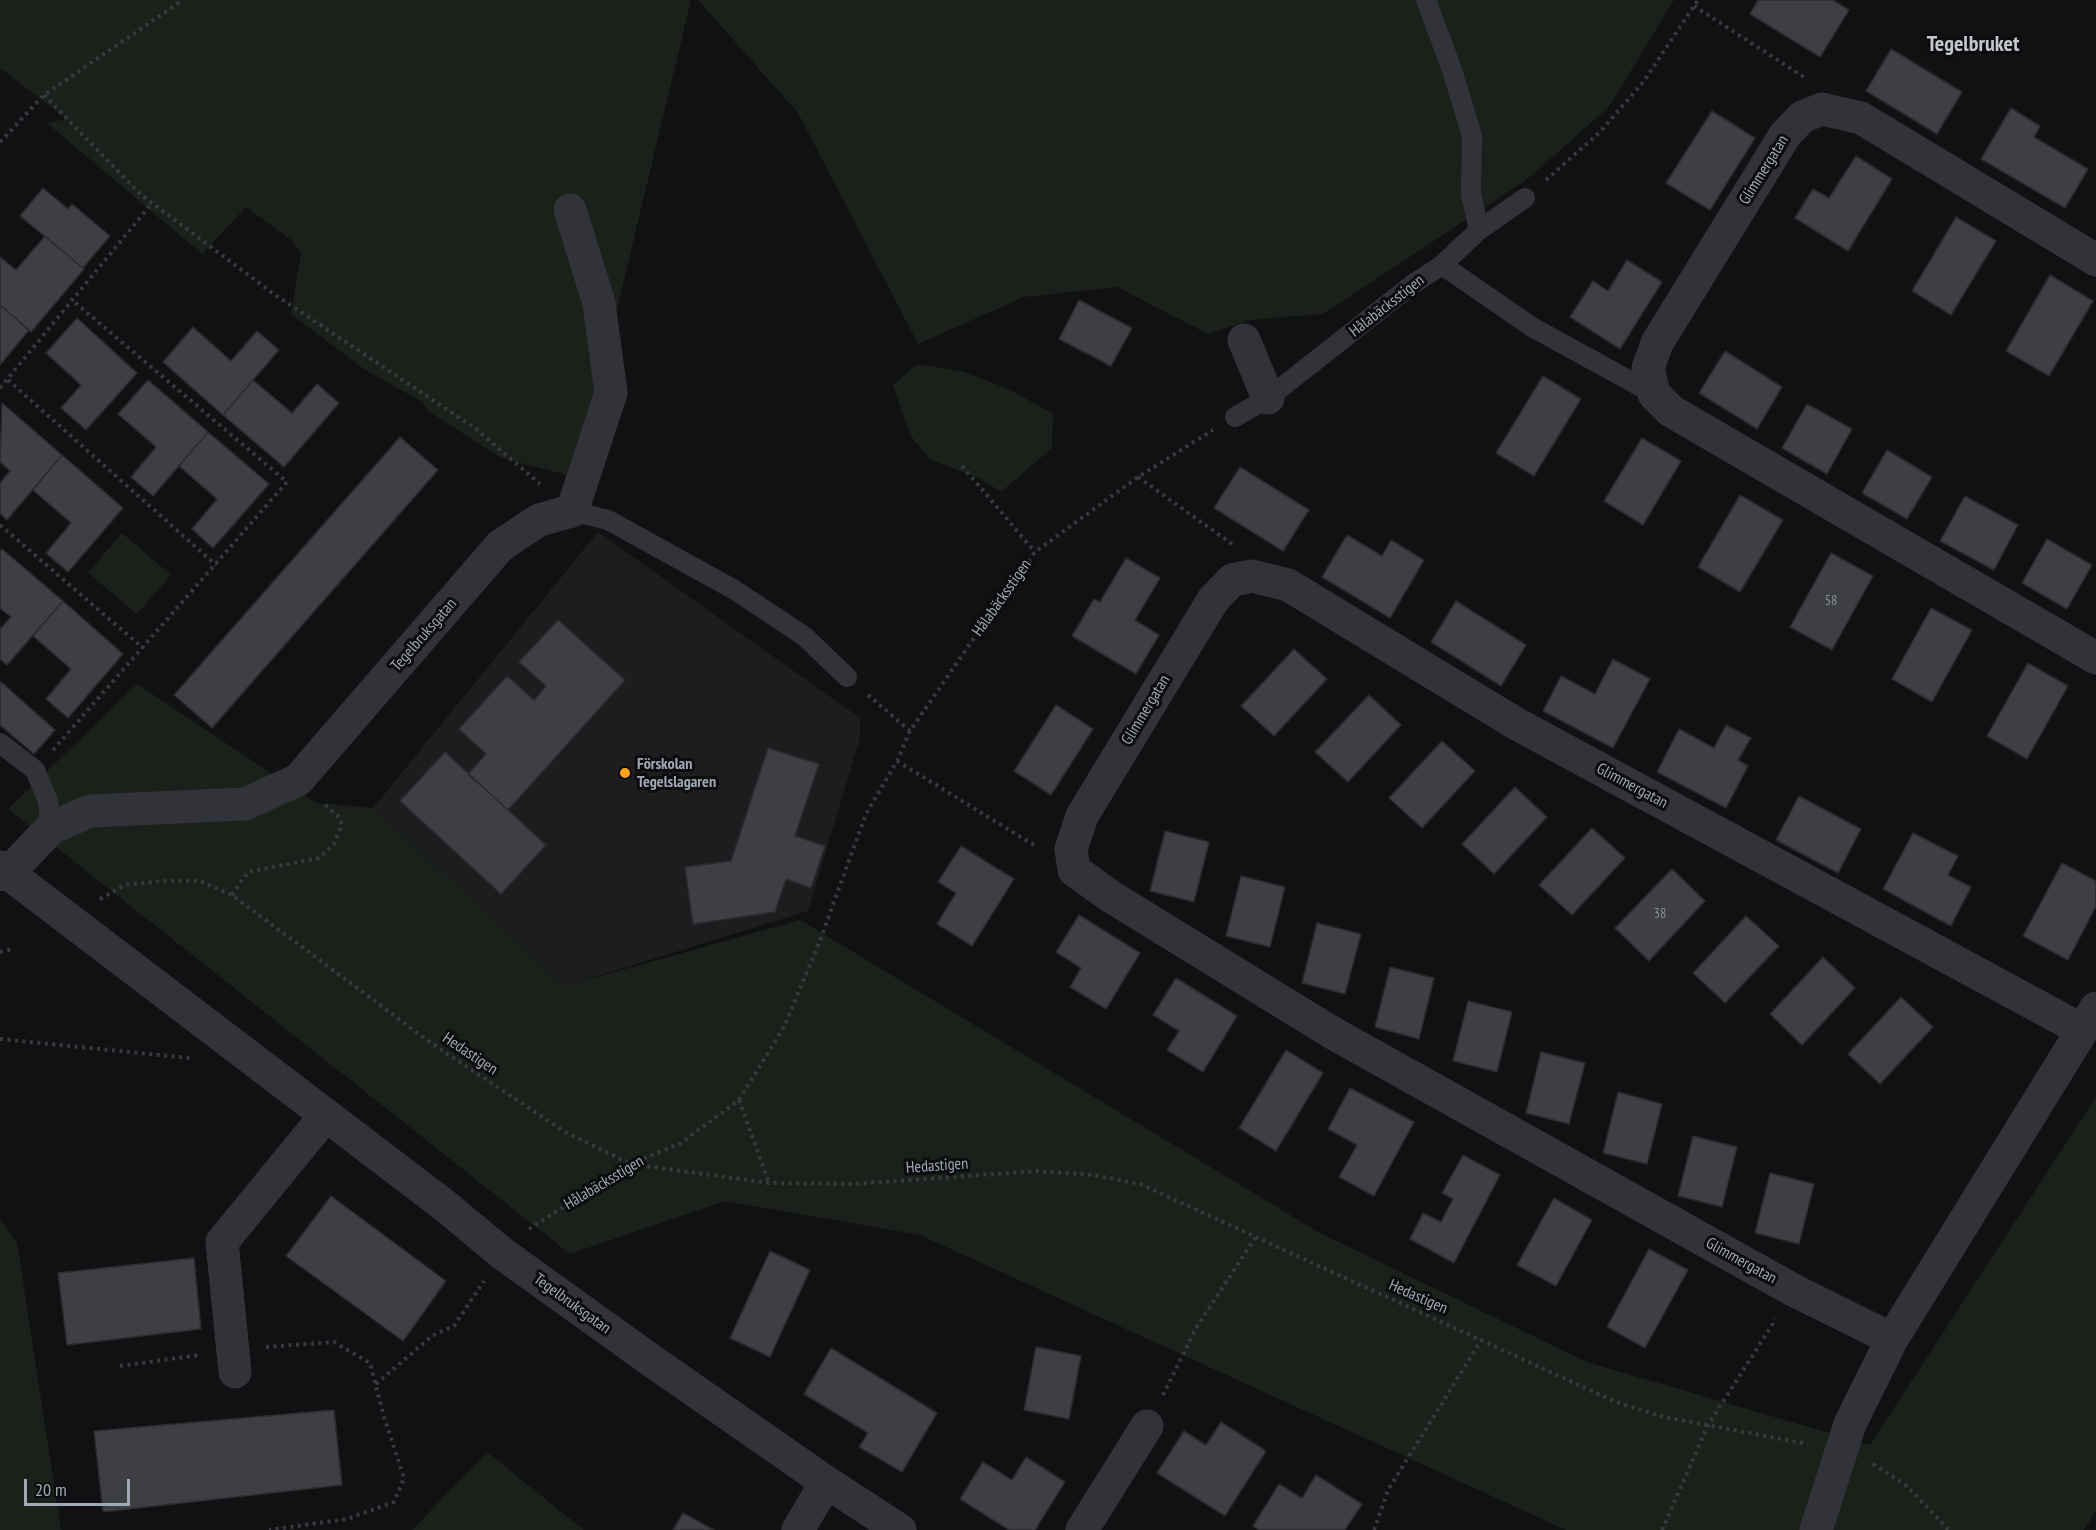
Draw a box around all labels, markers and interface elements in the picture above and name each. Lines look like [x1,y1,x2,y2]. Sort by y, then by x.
district label: Tegelbruket [1927,32,2019,58]
street label: Glimmergatan [1735,132,1793,208]
street label: Hålabäcksstigen [1346,271,1428,341]
street label: Hålabäcksstigen [968,556,1036,640]
house number: 58 [1825,593,1837,609]
street label: Tegelbruksgatan [387,595,461,675]
street label: Glimmergatan [1118,672,1174,748]
place label: Förskolan Tegelslagaren [637,754,716,792]
street label: Glimmergatan [1593,759,1671,813]
marker: Förskolan Tegelslagaren [618,766,632,780]
house number: 38 [1654,906,1666,922]
street label: Hedastigen [439,1029,501,1079]
street label: Hålabäcksstigen [561,1152,647,1214]
street label: Hedastigen [905,1154,969,1178]
street label: Glimmergatan [1702,1234,1780,1288]
street label: Tegelbruksgatan [530,1270,614,1338]
street label: Hedastigen [1386,1276,1450,1318]
scale bar [27,1467,134,1505]
text: 20 m [35,1478,67,1501]

